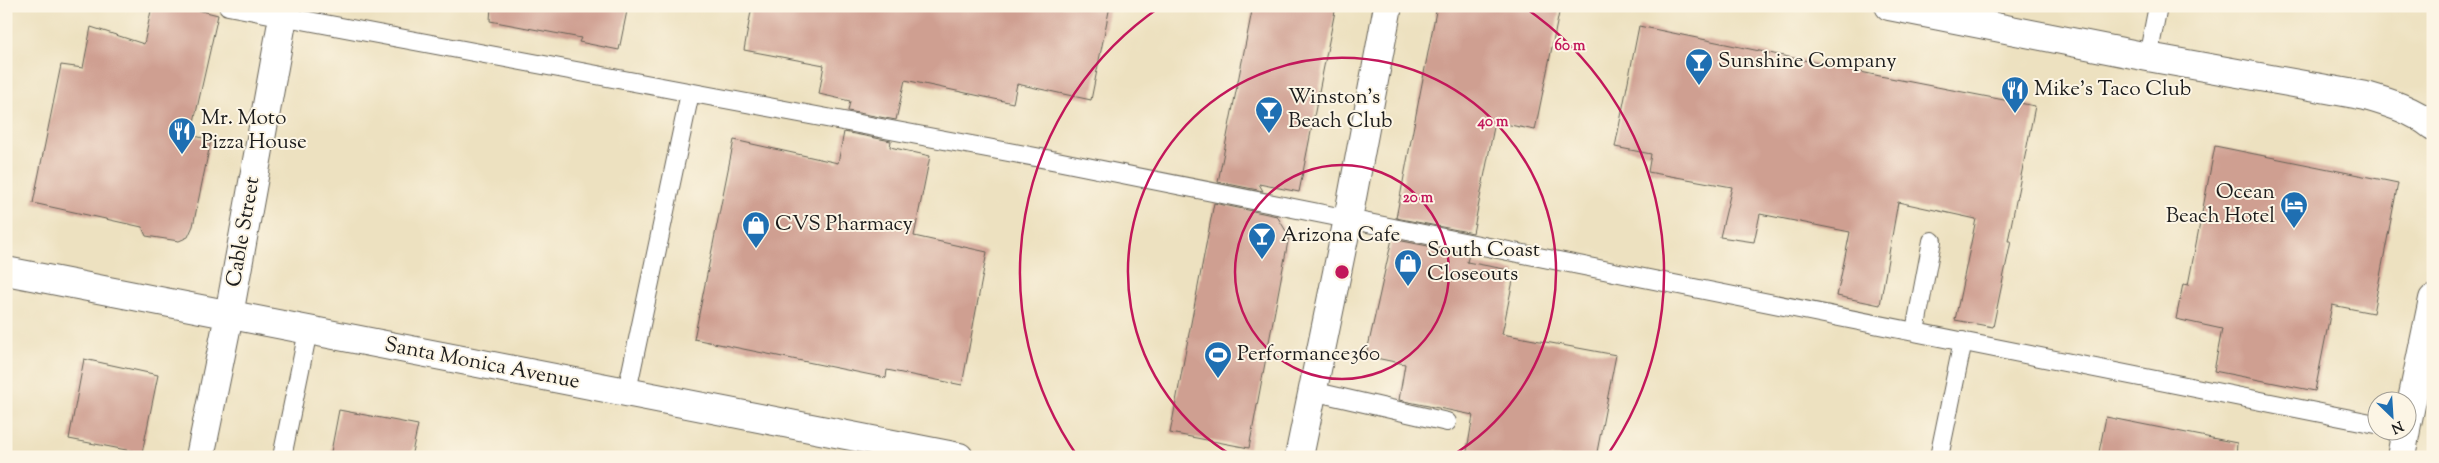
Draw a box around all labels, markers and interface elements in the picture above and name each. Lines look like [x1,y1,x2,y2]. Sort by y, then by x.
text: 60 m [1555,36,1586,57]
bar icon: Sunshine Company [1684,47,1714,86]
place label: Sunshine Company [1718,47,1897,77]
restaurant icon: Mike’s Taco Club [2000,75,2030,114]
place label: Mike’s Taco Club [2034,75,2191,105]
place label: Winston's Beach Club [1288,83,1393,137]
bar icon: Winston's Beach Club [1254,95,1284,134]
place label: Mr. Moto Pizza House [201,104,307,158]
text: 40 m [1477,112,1509,133]
restaurant icon: Mr. Moto Pizza House [167,116,197,155]
street label: Cable Street [220,174,268,290]
place label: Ocean Beach Hotel [2166,178,2275,232]
text: 20 m [1403,188,1434,209]
hotel icon: Ocean Beach Hotel [2279,190,2309,229]
shop icon: CVS Pharmacy [741,210,771,249]
place label: CVS Pharmacy [775,210,913,240]
bar icon: Arizona Cafe [1247,221,1277,260]
place label: Arizona Cafe [1281,221,1400,251]
place label: South Coast Closeouts [1427,236,1540,290]
shop icon: South Coast Closeouts [1393,248,1423,287]
centre of rings [1333,263,1351,281]
street label: Santa Monica Avenue [382,330,582,398]
sports icon: Performance360 [1203,340,1233,379]
place label: Performance360 [1237,340,1380,370]
north arrow [2366,390,2416,440]
text: N [2387,415,2406,437]

